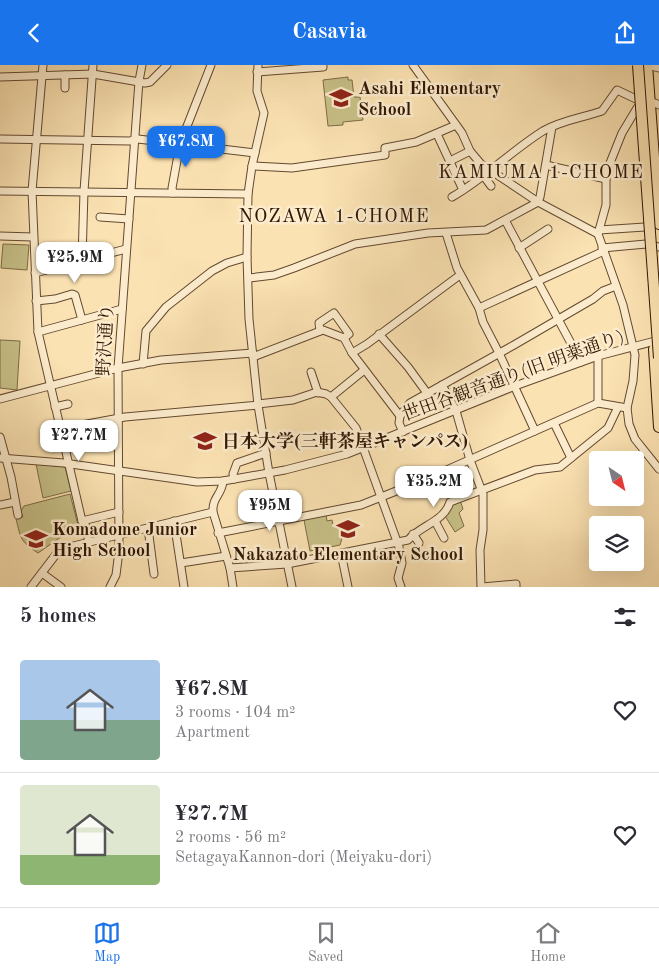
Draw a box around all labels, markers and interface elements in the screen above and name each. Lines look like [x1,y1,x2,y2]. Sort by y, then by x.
icon: back [20,19,48,47]
icon: share [611,19,639,47]
text: Casavia [292,21,367,43]
place label: Asahi Elementary School [358,80,501,119]
school or university icon: Asahi Elementary School [328,85,354,111]
pin: ¥67.8M [145,126,227,168]
text: ¥67.8M [158,134,214,150]
district label: KAMIUMA 1-CHOME [438,164,644,183]
district label: NOZAWA 1-CHOME [238,208,430,227]
pin: ¥25.9M [34,241,116,284]
text: ¥25.9M [47,250,103,266]
street label: 野沢通り [94,304,117,376]
street label: 世田谷観音通り(旧 明薬通り) [399,326,627,424]
pin: ¥27.7M [38,419,120,462]
text: ¥27.7M [51,428,107,444]
school or university icon: 日本大学(三軒茶屋キャンパス) [192,428,218,454]
place label: 日本大学(三軒茶屋キャンパス) [222,431,468,451]
north arrow [589,451,644,506]
map controls [589,451,644,571]
pin: ¥35.2M [393,465,475,508]
text: ¥35.2M [406,474,462,490]
pin: ¥95M [240,489,300,532]
text: ¥95M [249,498,291,514]
school or university icon: Nakazato Elementary School [335,516,361,542]
button: layers [589,516,644,571]
place label: Komadome Junior High School [52,521,197,560]
school or university icon: Komadome Junior High School [23,526,49,552]
place label: Nakazato Elementary School [233,546,464,564]
icon: filters [611,603,639,631]
text: 5 homes [20,606,96,627]
text: ¥67.8M [175,679,248,700]
icon: home [60,680,120,740]
icon: heart [611,696,639,724]
text: 3 rooms · 104 m² [175,705,295,721]
text: Apartment [175,725,250,741]
text: ¥27.7M [175,804,248,825]
icon: home [60,805,120,865]
icon: heart [611,821,639,849]
text: 2 rooms · 56 m² [175,830,286,846]
text: SetagayaKannon-dori (Meiyaku-dori) [175,850,432,866]
tab: Map [93,919,121,966]
tab: Saved [308,919,344,966]
tab: Home [530,919,566,966]

